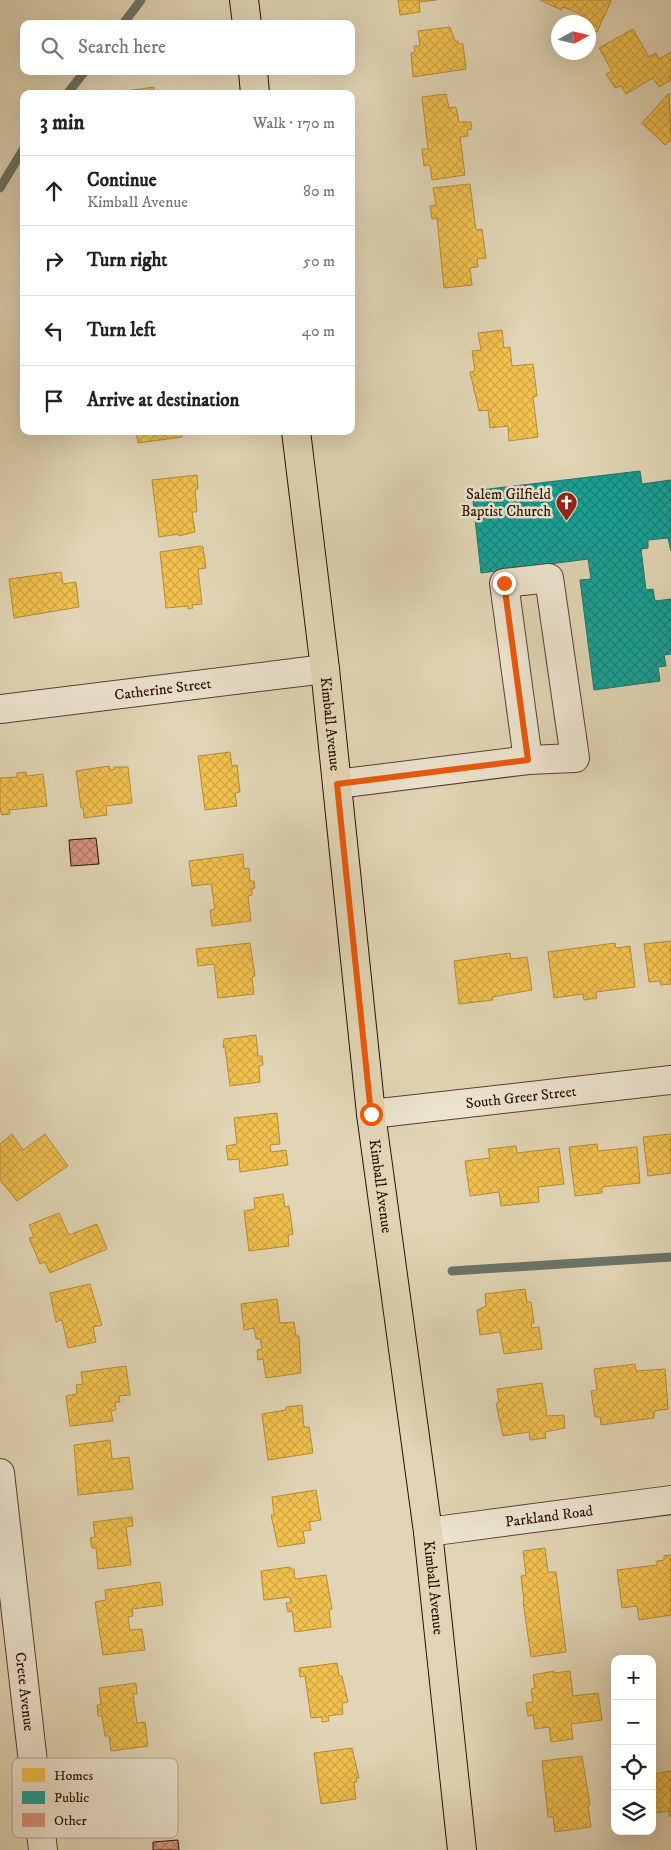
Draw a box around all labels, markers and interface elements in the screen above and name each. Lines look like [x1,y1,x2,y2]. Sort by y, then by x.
north arrow [551,15,596,60]
search box [20,20,355,75]
icon: search [38,34,66,62]
text: Search here [78,36,166,59]
text: 3 min [40,110,85,136]
text: Walk · 170 m [253,113,335,133]
text: Continue [87,169,157,192]
icon: ahead [40,177,68,205]
text: 80 m [303,181,335,201]
text: Kimball Avenue [87,192,188,212]
icon: right [40,247,68,275]
text: Turn right [87,249,167,272]
text: 50 m [303,251,335,271]
icon: left [40,317,68,345]
text: Turn left [87,319,156,342]
text: 40 m [302,321,335,341]
icon: arrive [40,387,68,415]
text: Arrive at destination [87,389,239,412]
place label: Salem Gilfield Baptist Church [461,485,552,521]
church icon: Salem Gilfield Baptist Church [555,491,579,522]
route end [493,572,516,595]
street label: Catherine Street [113,674,213,705]
street label: Kimball Avenue [316,676,344,772]
street label: South Greer Street [465,1082,578,1113]
route start [360,1103,383,1126]
street label: Kimball Avenue [365,1138,396,1234]
street label: Parkland Road [504,1501,595,1532]
street label: Kimball Avenue [419,1540,448,1636]
street label: Crete Avenue [11,1651,38,1732]
map controls [611,1655,656,1835]
button: + [611,1655,656,1700]
button: − [611,1700,656,1745]
button: locate [611,1745,656,1790]
legend [12,1758,178,1838]
text: Homes [54,1767,94,1785]
text: Public [54,1789,89,1807]
button: layers [611,1790,656,1835]
text: Other [54,1812,87,1830]

